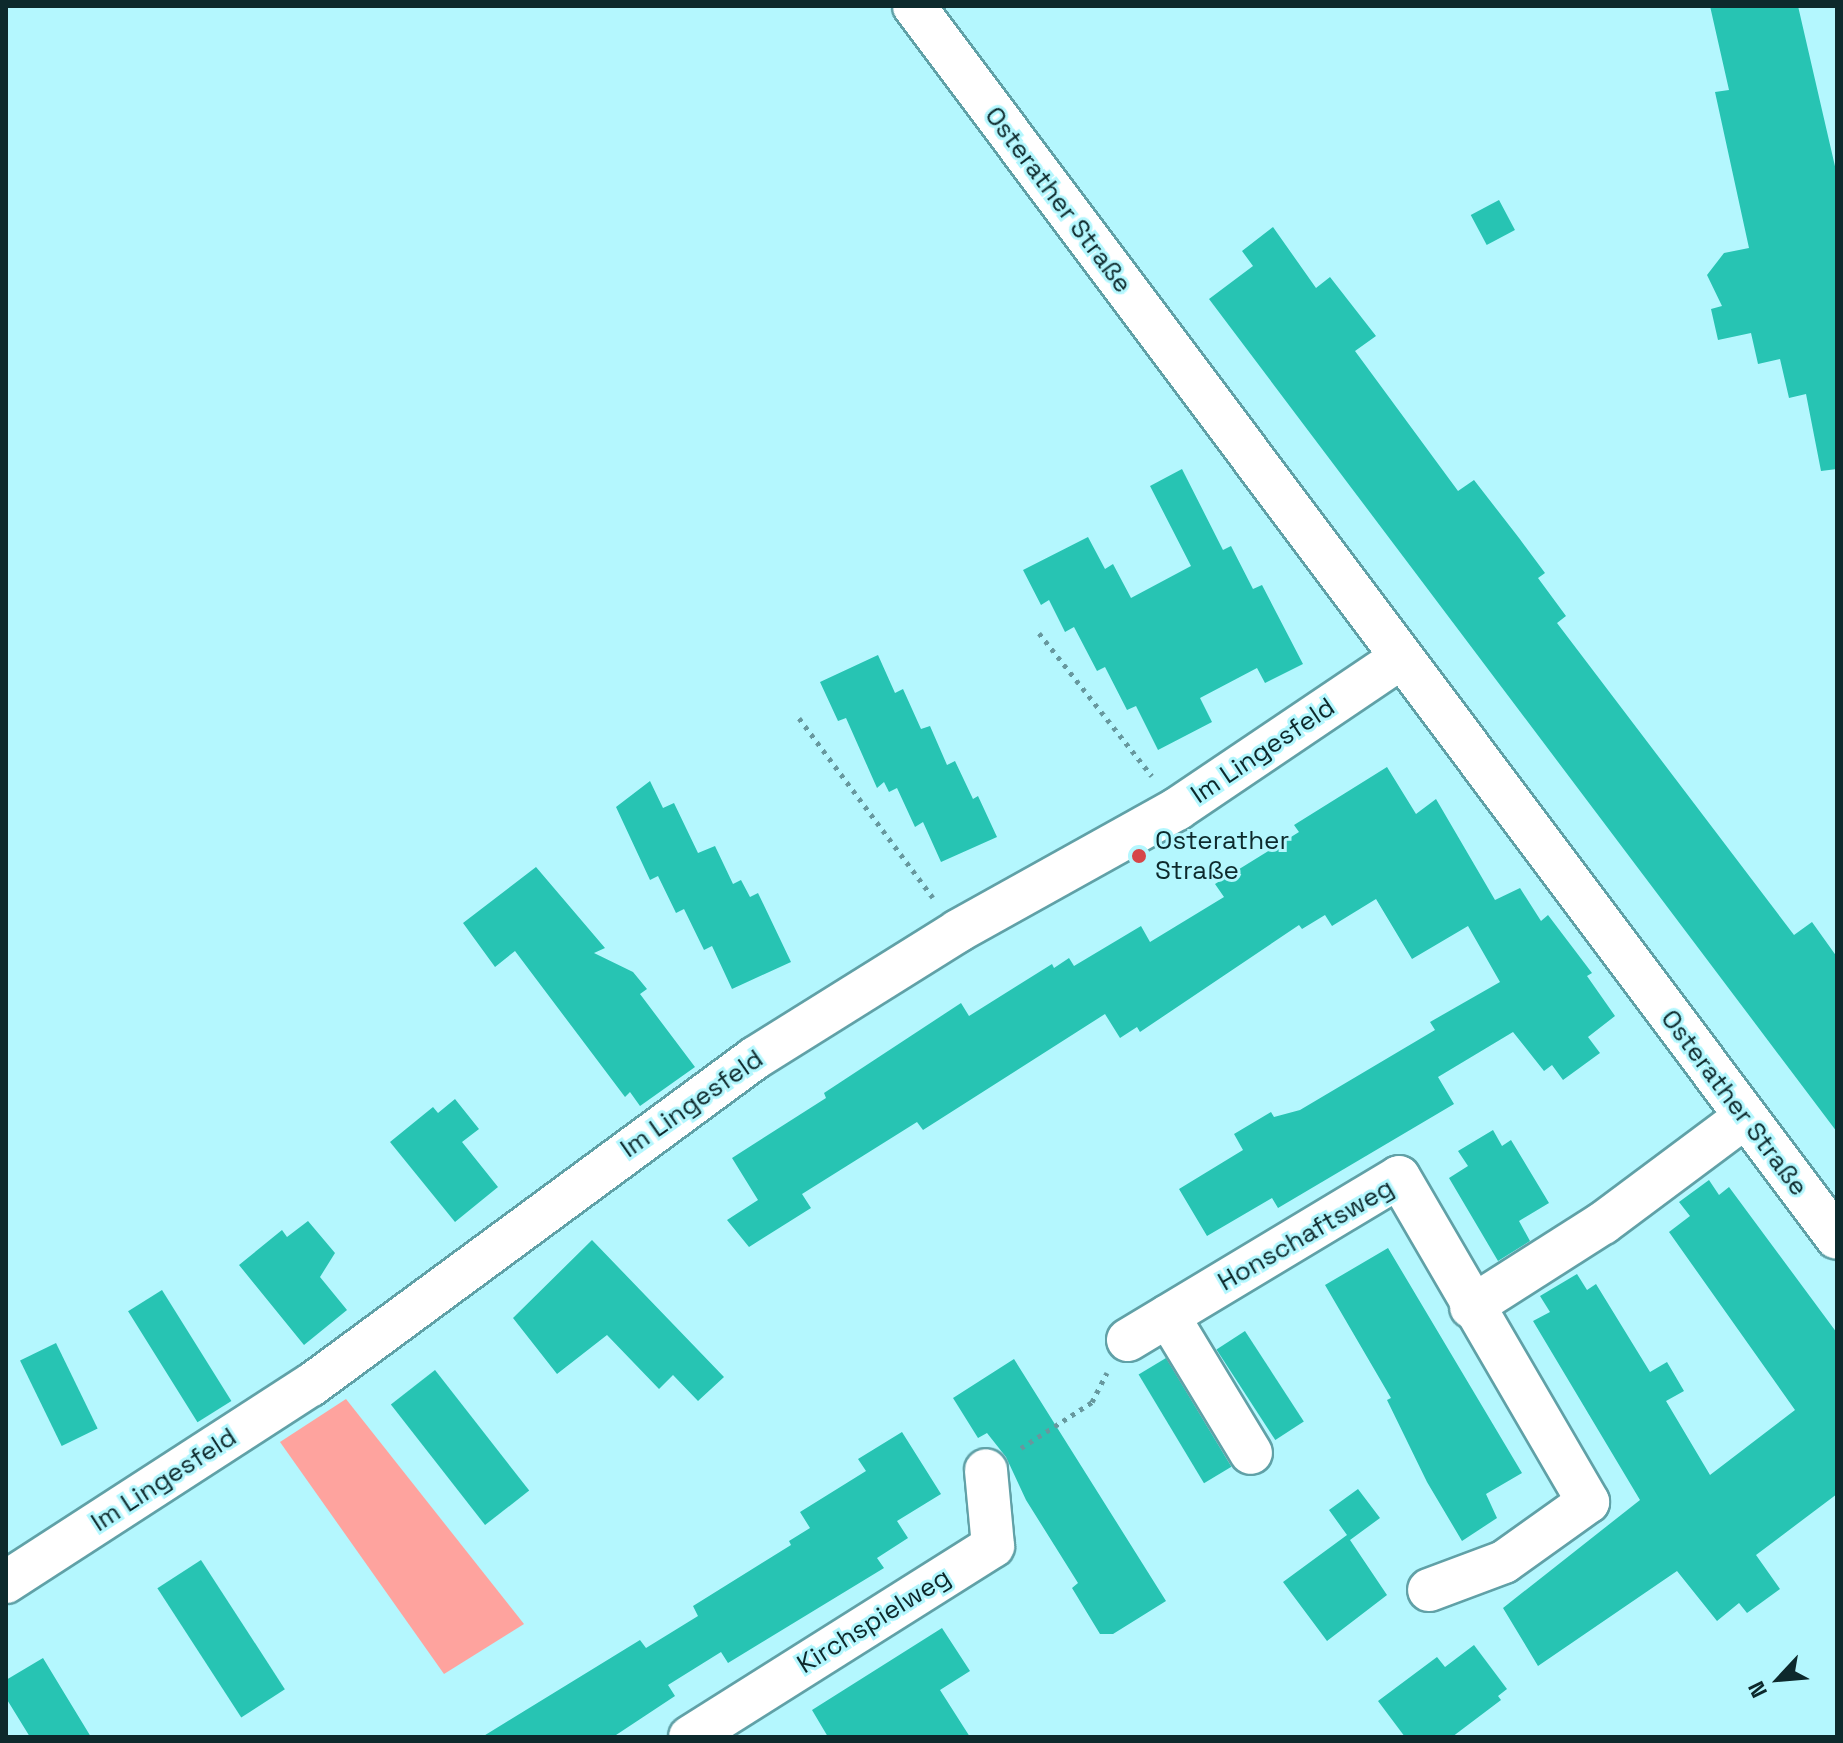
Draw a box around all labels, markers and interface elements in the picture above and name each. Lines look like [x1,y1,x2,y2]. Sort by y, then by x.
street label: Osterather Straße [978,101,1138,299]
street label: Im Lingesfeld [1185,691,1341,811]
place label: Osterather Straße [1155,825,1289,886]
marker: Osterather Straße [1130,847,1148,865]
street label: Osterather Straße [1654,1004,1814,1202]
street label: Im Lingesfeld [615,1043,769,1165]
street label: Honschaftsweg [1213,1172,1399,1298]
street label: Im Lingesfeld [86,1422,242,1538]
street label: Kirchspielweg [792,1562,956,1680]
north arrow [1739,1639,1819,1719]
text: N [1742,1677,1773,1702]

